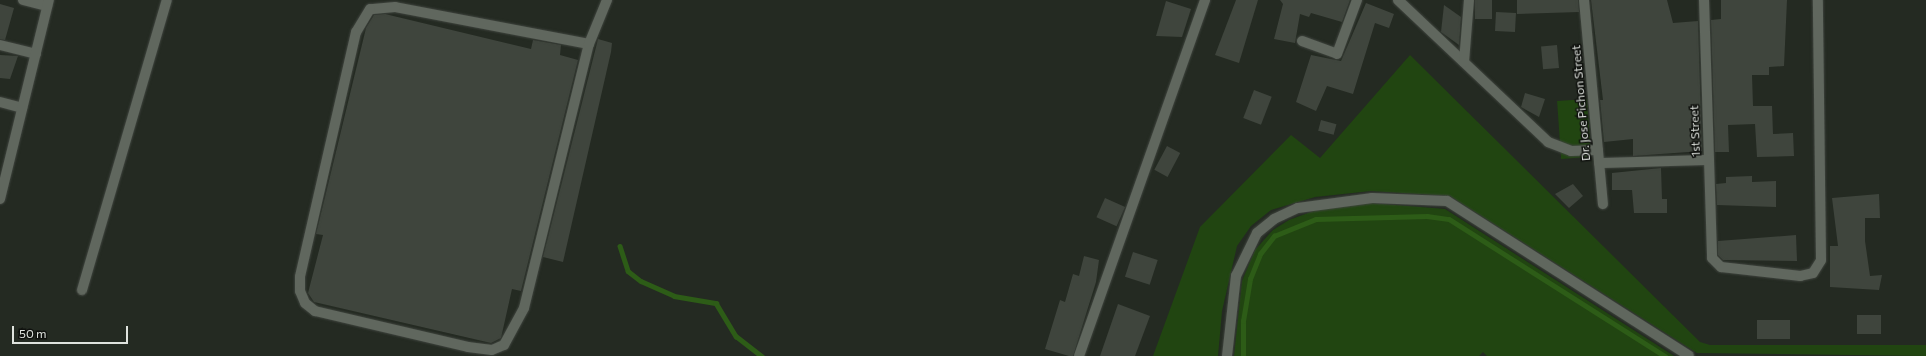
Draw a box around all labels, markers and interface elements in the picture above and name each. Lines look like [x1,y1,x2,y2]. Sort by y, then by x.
street label: Dr. Jose Pichon Street [1569,44,1593,162]
street label: 1st Street [1687,105,1703,157]
scale bar [14,318,130,344]
text: 50 m [19,326,47,340]

